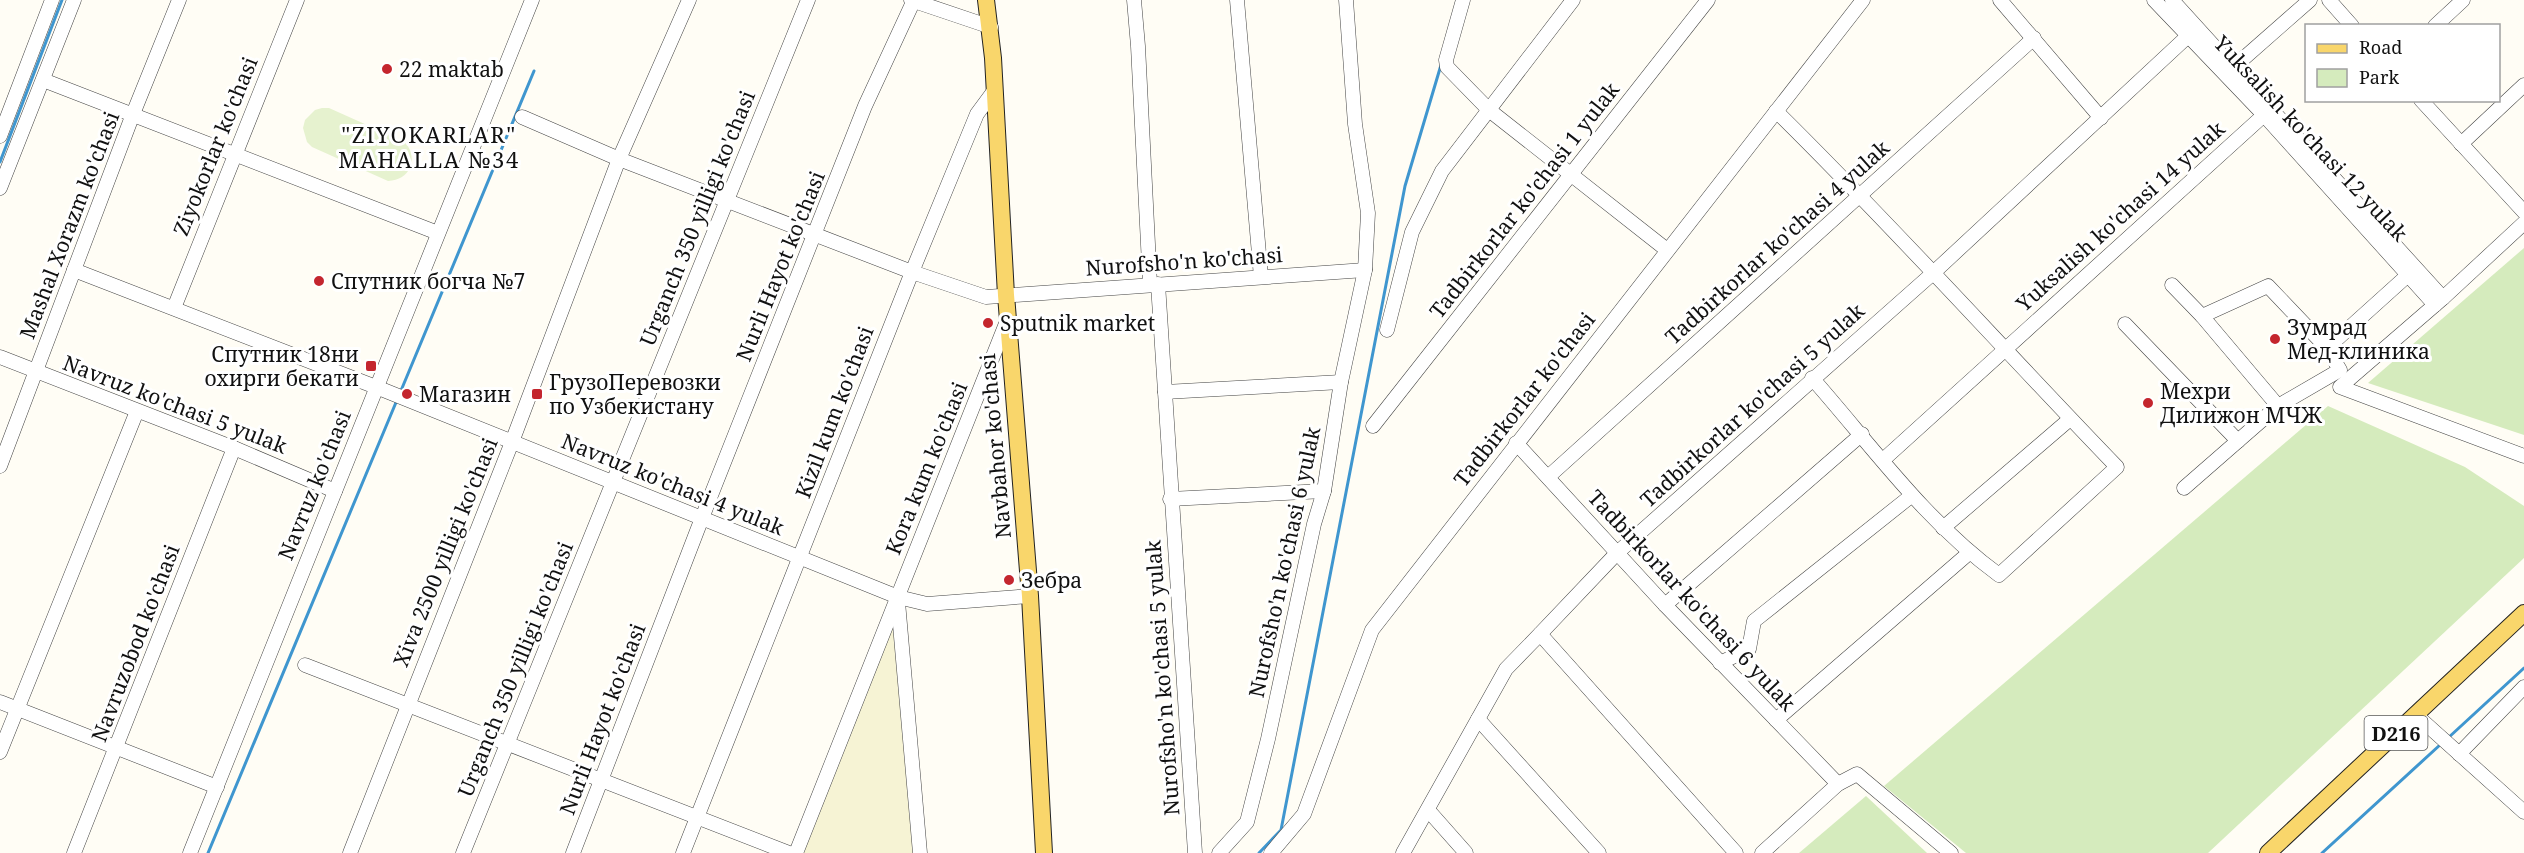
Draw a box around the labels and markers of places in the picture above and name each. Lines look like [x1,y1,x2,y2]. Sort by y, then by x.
place label: 22 maktab [399,55,504,83]
marker: 22 maktab [380,62,394,76]
place label: Спутник богча №7 [331,267,525,295]
marker: Спутник богча №7 [312,274,326,288]
place label: Sputnik market [1000,309,1155,337]
place label: Зумрад Мед-клиника [2287,313,2430,365]
marker: Sputnik market [981,316,995,330]
marker: Зумрад Мед-клиника [2268,332,2282,346]
place label: Спутник 18ни охирги бекати [204,340,359,392]
marker: Спутник 18ни охирги бекати [364,359,378,373]
place label: ГрузоПеревозки по Узбекистану [549,368,721,420]
place label: Мехри Дилижон МЧЖ [2160,377,2322,429]
place label: Магазин [419,380,511,408]
marker: Магазин [400,387,414,401]
marker: ГрузоПеревозки по Узбекистану [530,387,544,401]
marker: Мехри Дилижон МЧЖ [2141,396,2155,410]
place label: Зебра [1021,566,1082,594]
marker: Зебра [1002,573,1016,587]

